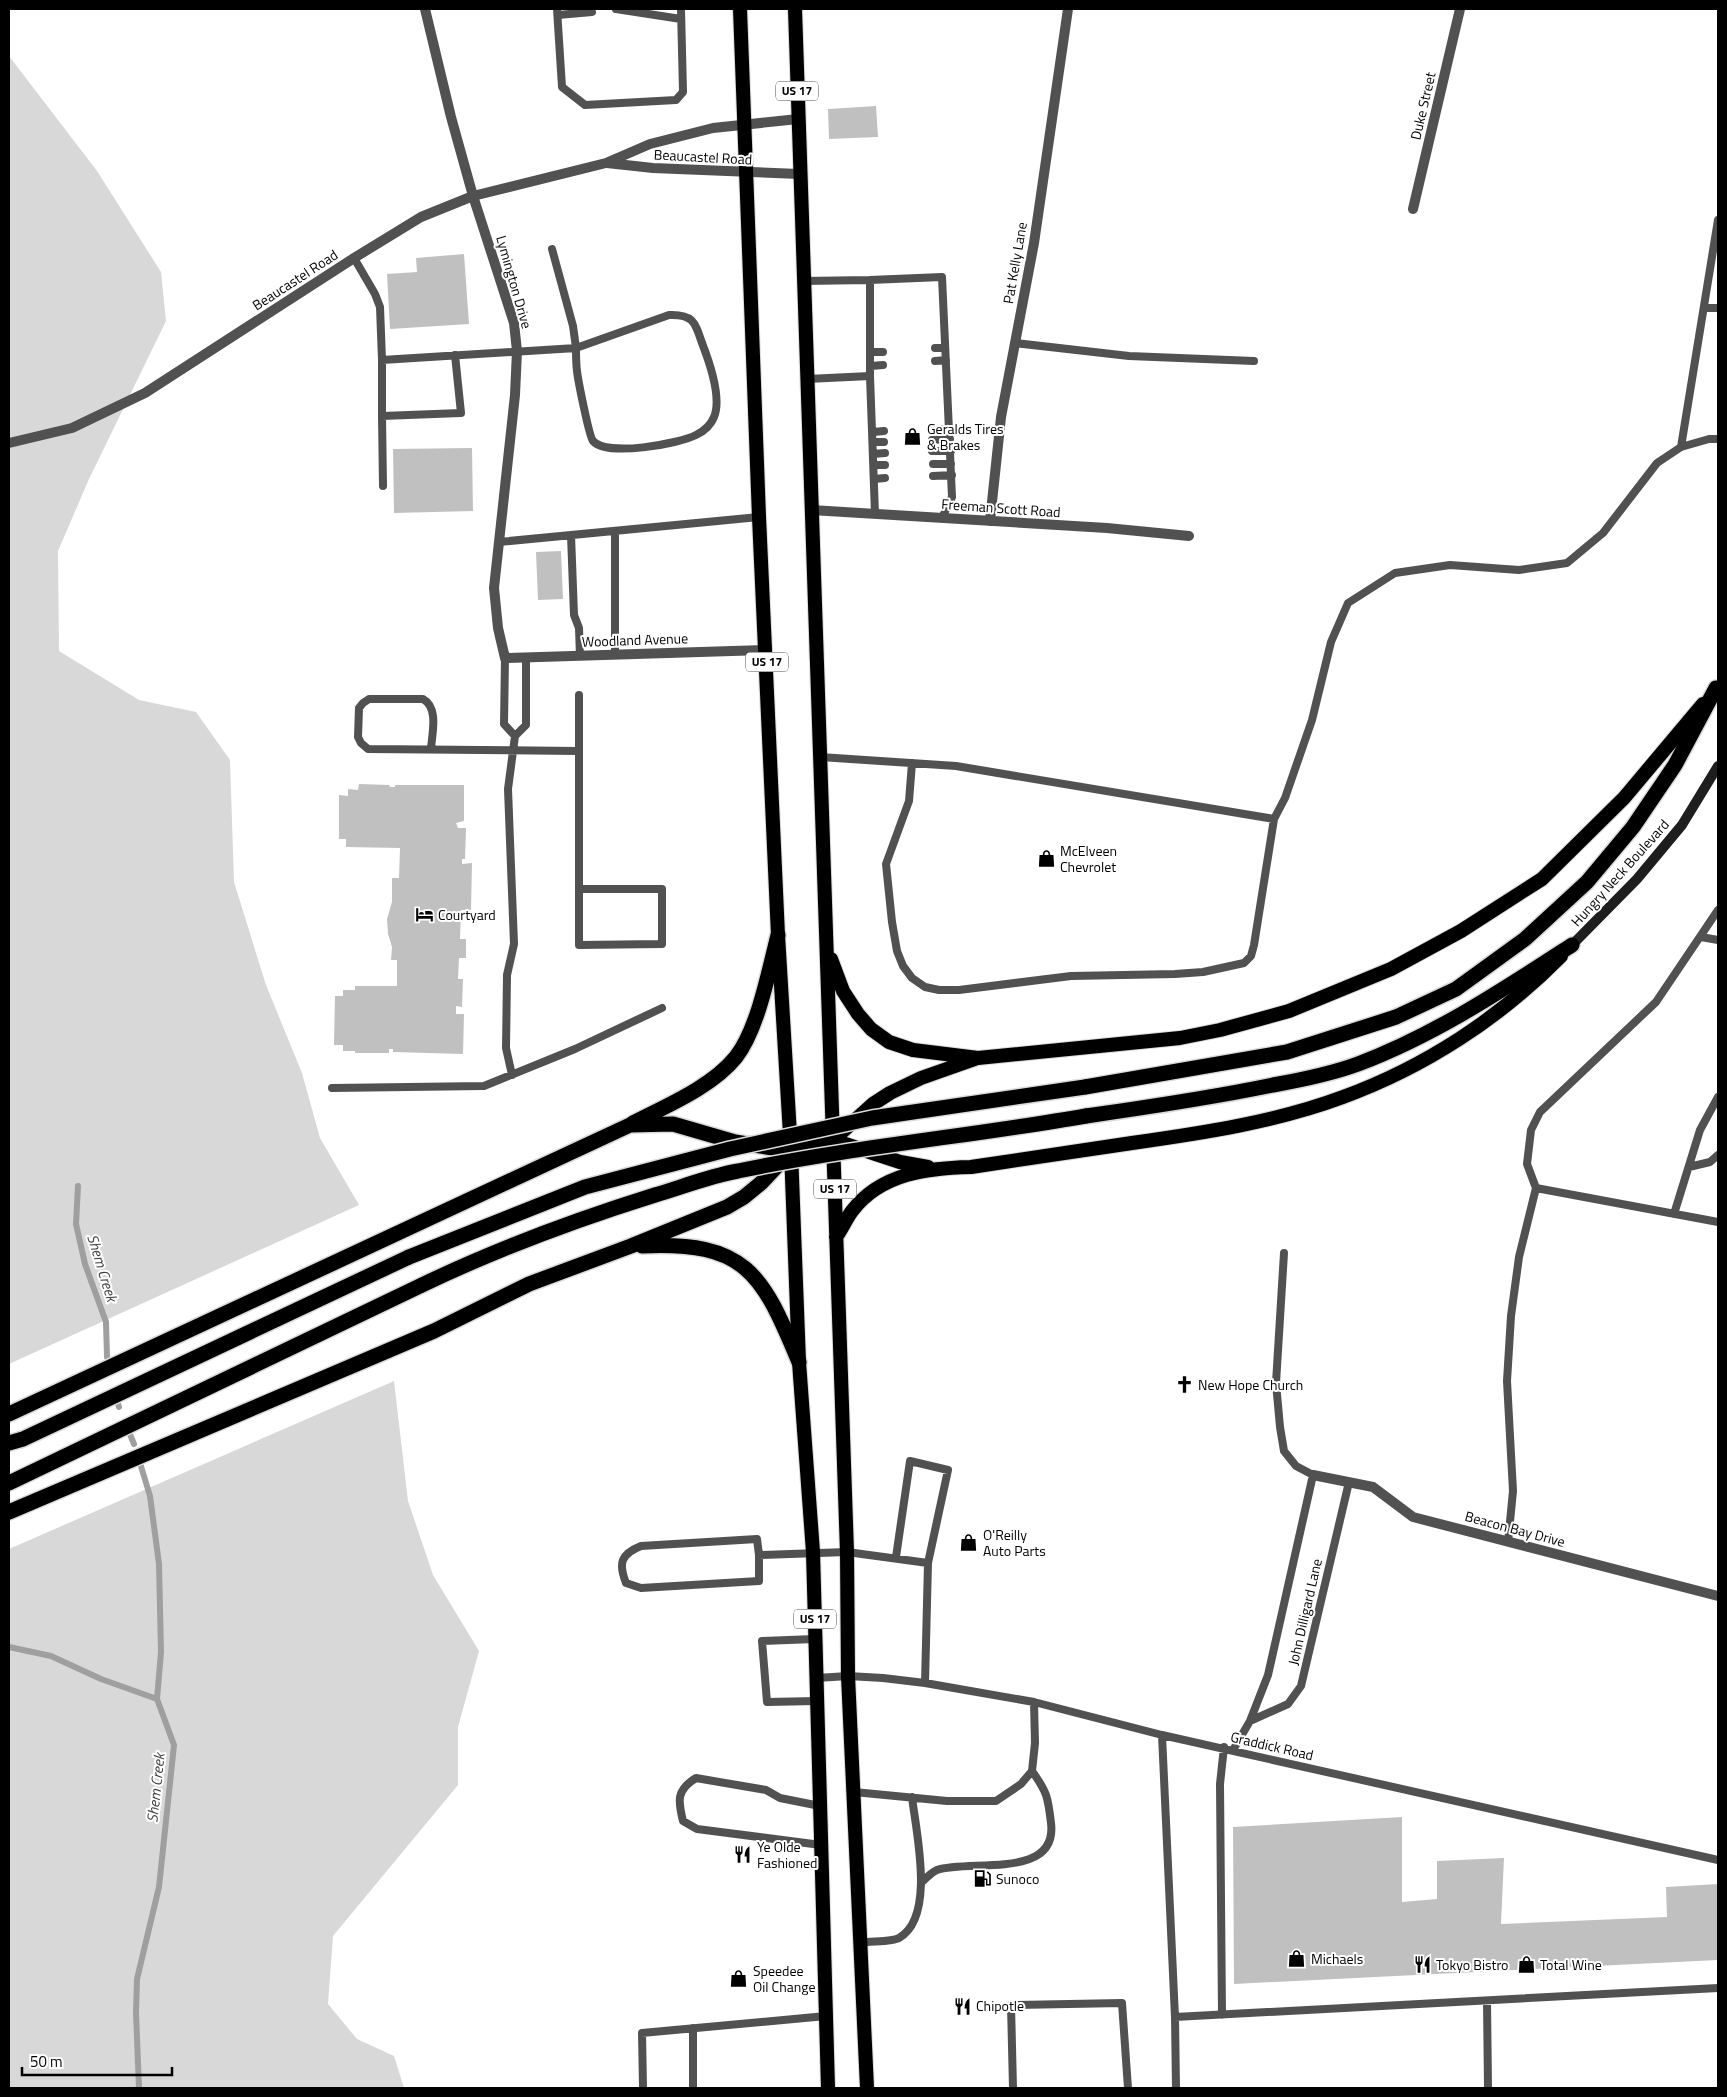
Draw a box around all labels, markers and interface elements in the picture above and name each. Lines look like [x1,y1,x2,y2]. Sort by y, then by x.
street label: Duke Street [1404,70,1441,142]
road number: US 17 [776,82,818,100]
street label: Beaucastel Road [653,143,753,170]
street label: Pat Kelly Lane [997,220,1032,305]
street label: Lymington Drive [491,233,538,331]
street label: Beaucastel Road [248,244,342,315]
place label: Geralds Tires & Brakes [927,418,1004,455]
shop icon: Geralds Tires & Brakes [903,427,923,447]
street label: Freeman Scott Road [941,493,1061,522]
street label: Woodland Avenue [581,627,688,652]
road number: US 17 [746,652,788,672]
street label: Hungry Neck Boulevard [1566,814,1674,931]
place label: McElveen Chevrolet [1060,840,1117,877]
shop icon: McElveen Chevrolet [1036,849,1056,869]
place label: Courtyard [438,904,496,925]
hotel icon: Courtyard [414,905,434,925]
road number: US 17 [814,1180,856,1198]
water label: Shem Creek [81,1231,124,1307]
place label: New Hope Church [1198,1374,1303,1395]
church icon: New Hope Church [1174,1375,1194,1395]
street label: Beacon Bay Drive [1463,1505,1567,1552]
place label: O'Reilly Auto Parts [983,1524,1046,1561]
shop icon: O'Reilly Auto Parts [959,1533,979,1553]
street label: John Dilligard Lane [1282,1557,1327,1667]
road number: US 17 [794,1610,836,1628]
street label: Graddick Road [1229,1726,1316,1765]
water label: Shem Creek [140,1750,171,1824]
place label: Ye Olde Fashioned [757,1836,817,1873]
restaurant icon: Ye Olde Fashioned [733,1845,753,1865]
place label: Sunoco [996,1868,1039,1889]
fuel station icon: Sunoco [972,1869,992,1889]
place label: Michaels [1311,1948,1363,1969]
shop icon: Michaels [1287,1949,1307,1969]
place label: Tokyo Bistro [1436,1954,1509,1975]
place label: Total Wine [1540,1954,1602,1975]
restaurant icon: Tokyo Bistro [1412,1955,1432,1975]
shop icon: Total Wine [1516,1955,1536,1975]
place label: Speedee Oil Change [753,1960,816,1997]
shop icon: Speedee Oil Change [729,1969,749,1989]
place label: Chipotle [976,1995,1024,2016]
restaurant icon: Chipotle [952,1996,972,2016]
scale bar [22,2044,172,2076]
text: 50 m [30,2050,63,2073]

